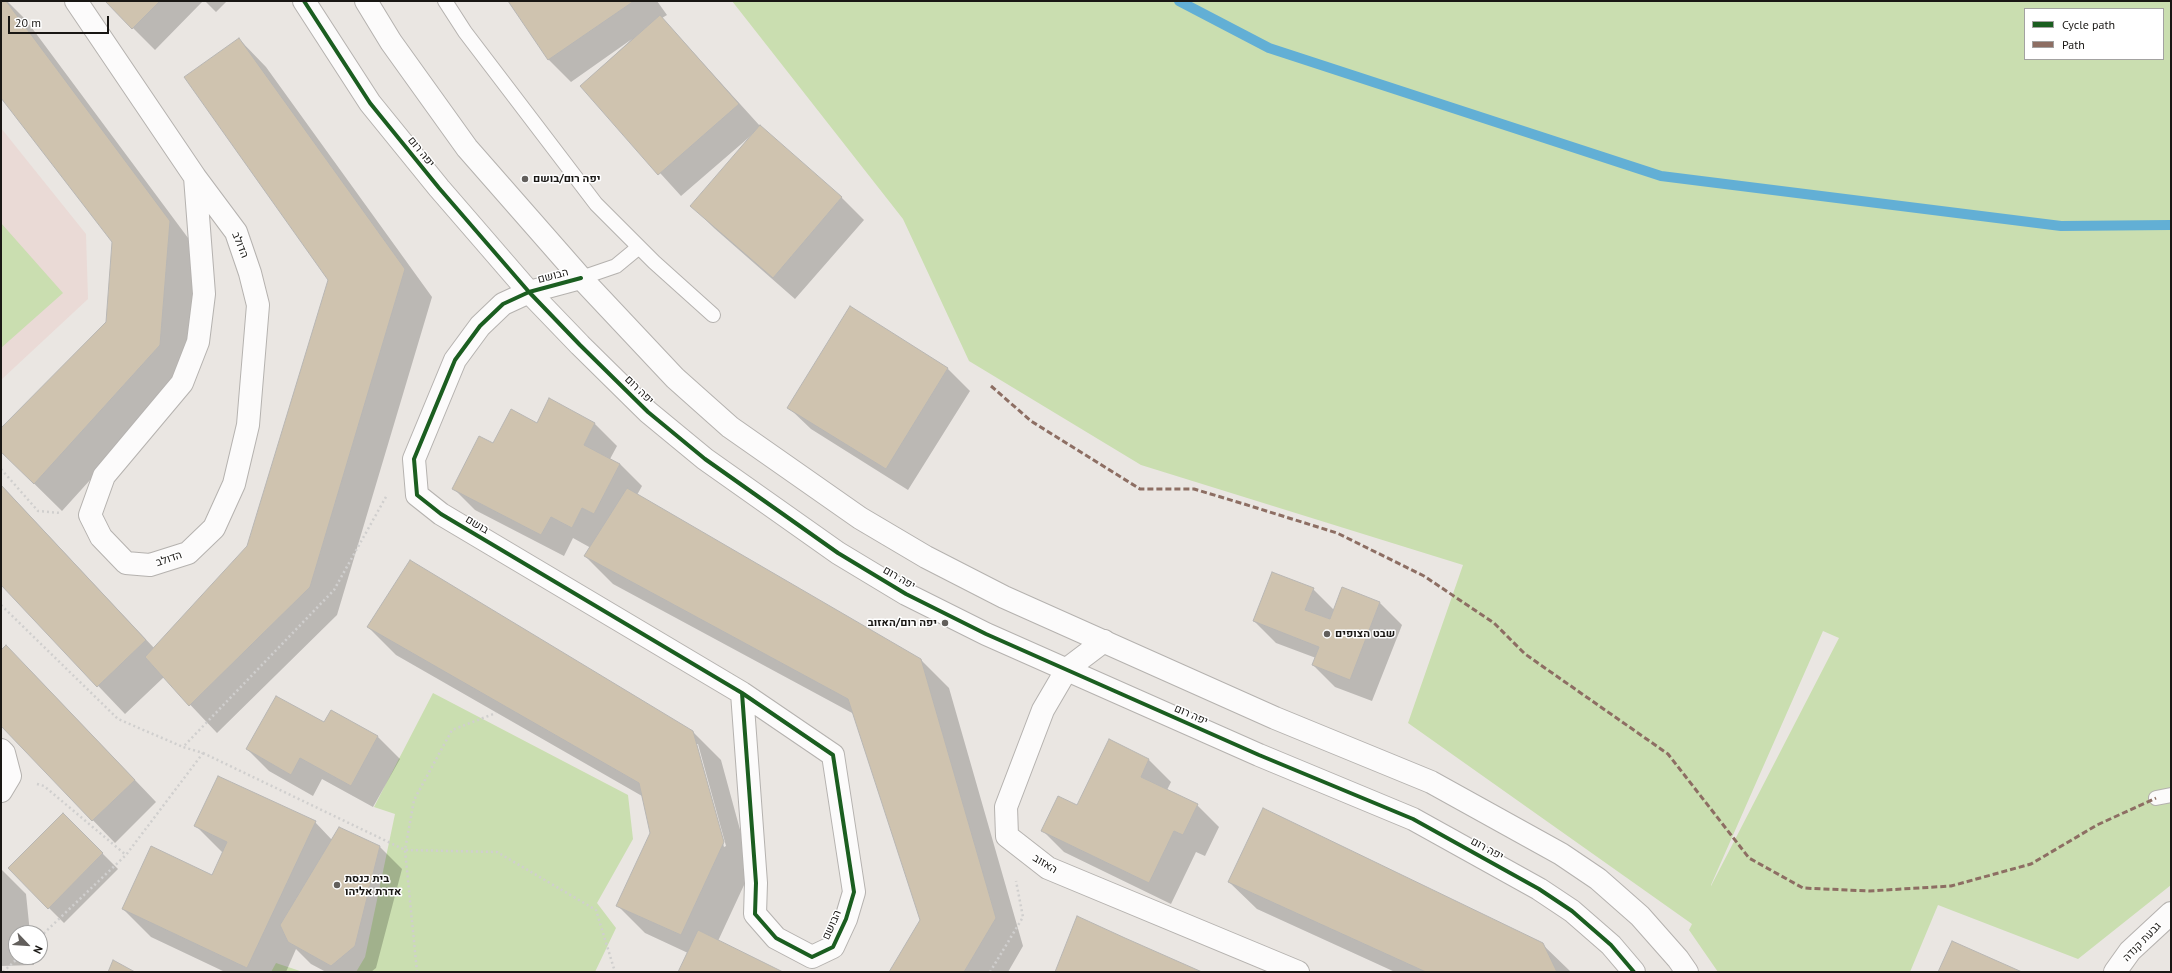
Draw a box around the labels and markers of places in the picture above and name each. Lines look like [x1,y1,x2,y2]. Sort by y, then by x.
place label: יפה רום/בושם [533,172,600,186]
marker: יפה רום/בושם [520,174,530,184]
place label: יפה רום/האזוב [868,616,937,630]
marker: יפה רום/האזוב [940,618,950,628]
place label: שבט הצופים [1335,627,1395,641]
marker: שבט הצופים [1322,629,1332,639]
place label: בית כנסת אדרת אליהו [345,872,401,898]
marker: בית כנסת אדרת אליהו [332,880,342,890]

